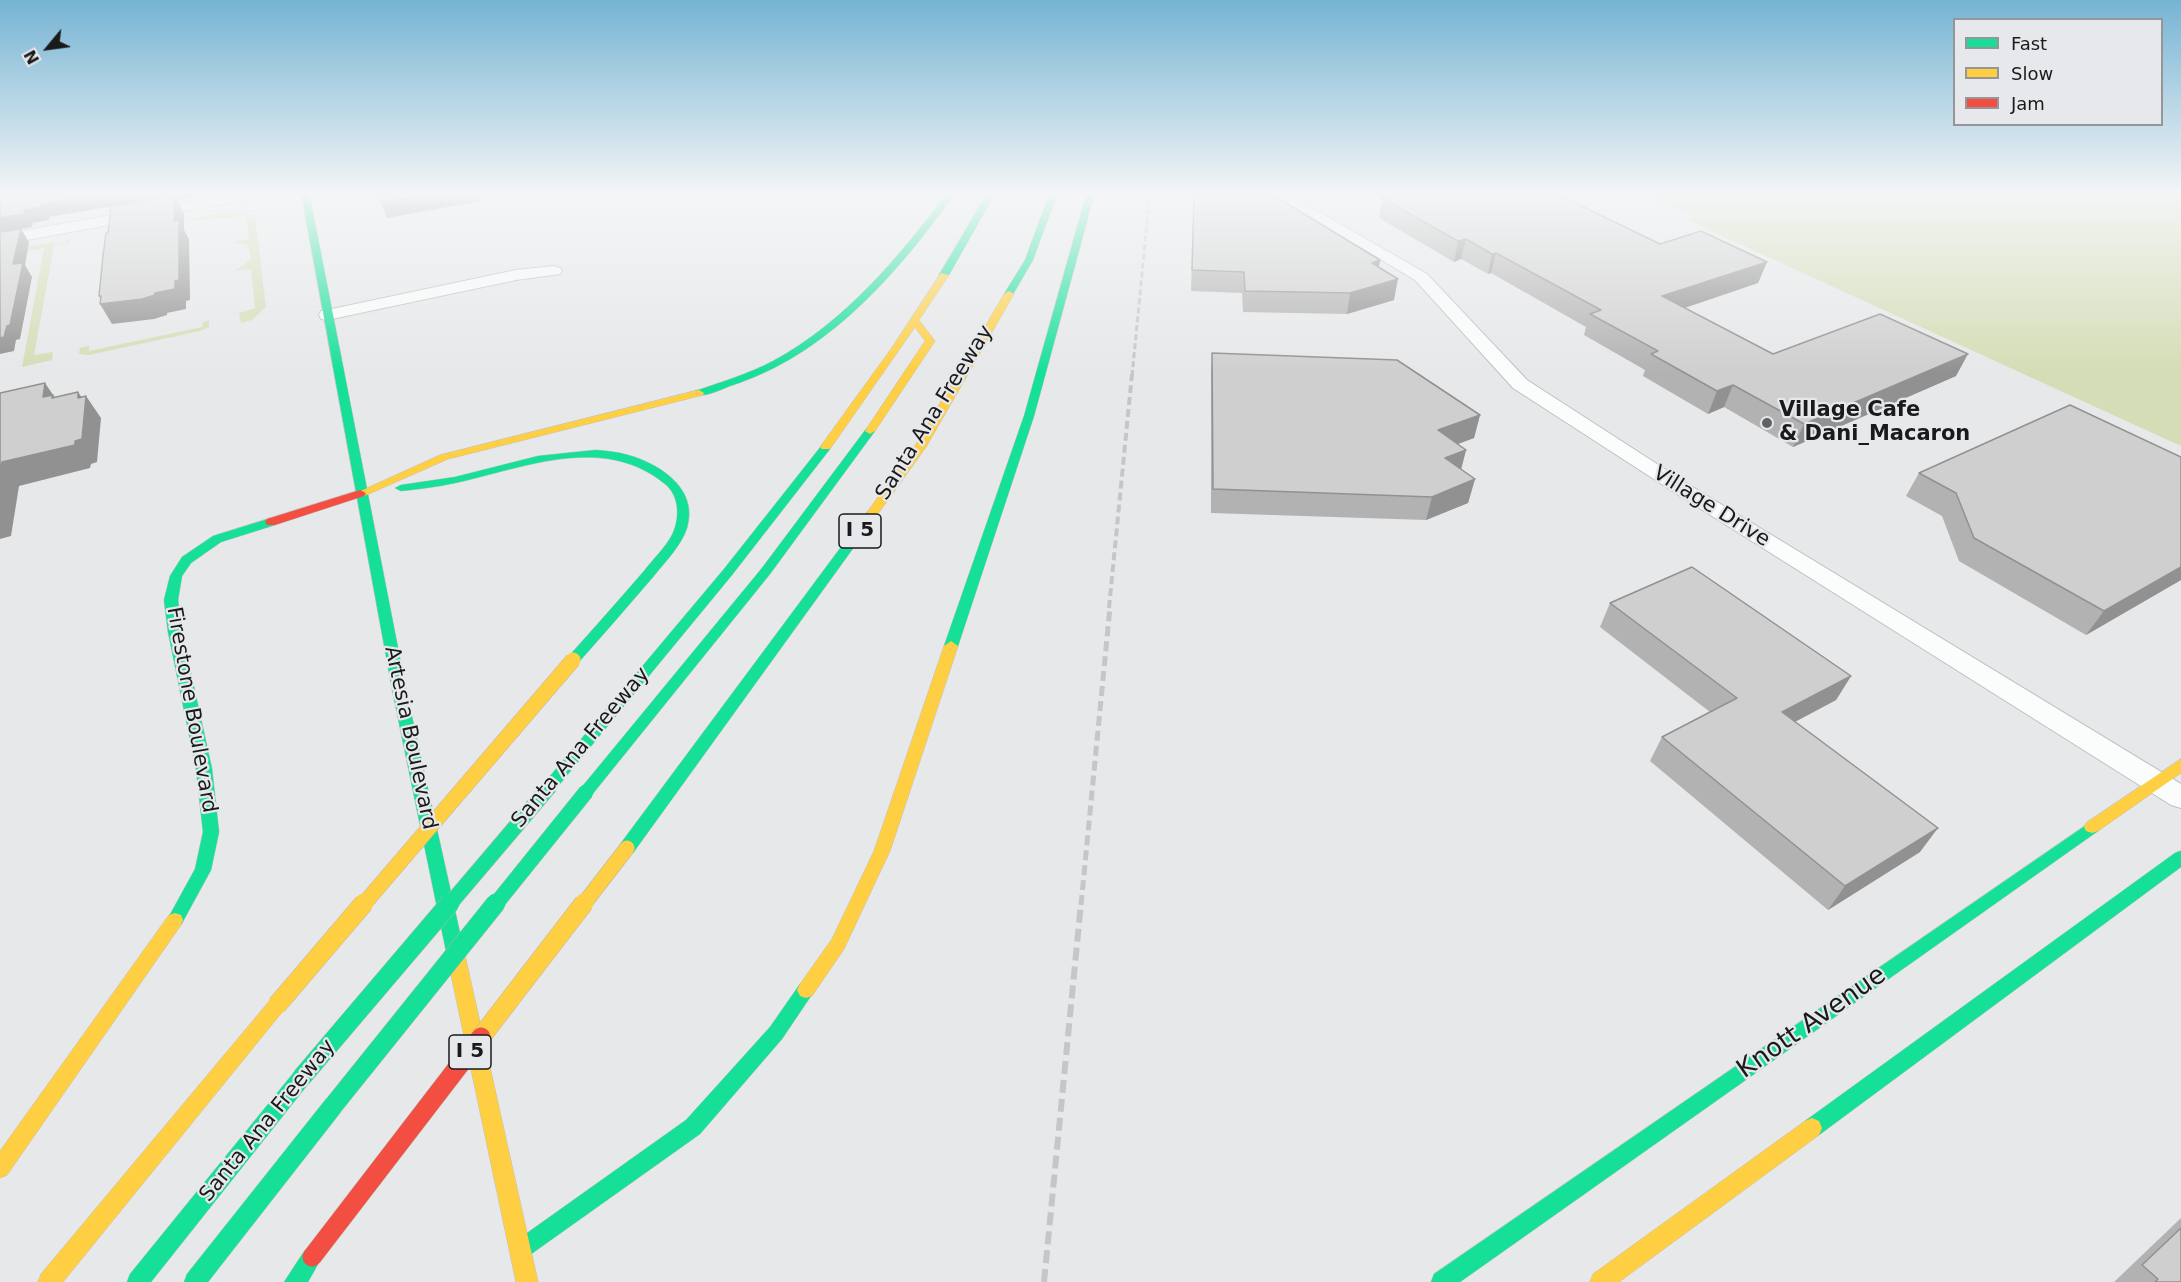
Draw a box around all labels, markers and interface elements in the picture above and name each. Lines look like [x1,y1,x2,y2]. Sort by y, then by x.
north arrow [18,18,78,78]
legend [1953,18,2163,126]
text: Fast [2011,33,2047,54]
text: N [20,47,43,67]
text: Slow [2011,63,2053,84]
text: Jam [2011,93,2045,114]
street label: Santa Ana Freeway [871,321,999,505]
place label: Village Cafe & Dani_Macaron [1779,398,1970,448]
marker: Village Cafe & Dani_Macaron [1760,416,1774,430]
street label: Village Drive [1648,461,1774,553]
road number: I 5 [839,514,881,548]
street label: Firestone Boulevard [160,605,222,815]
street label: Artesia Boulevard [378,644,442,832]
street label: Santa Ana Freeway [507,663,655,833]
street label: Knott Avenue [1732,960,1892,1086]
street label: Santa Ana Freeway [195,1035,341,1207]
road number: I 5 [449,1035,491,1069]

